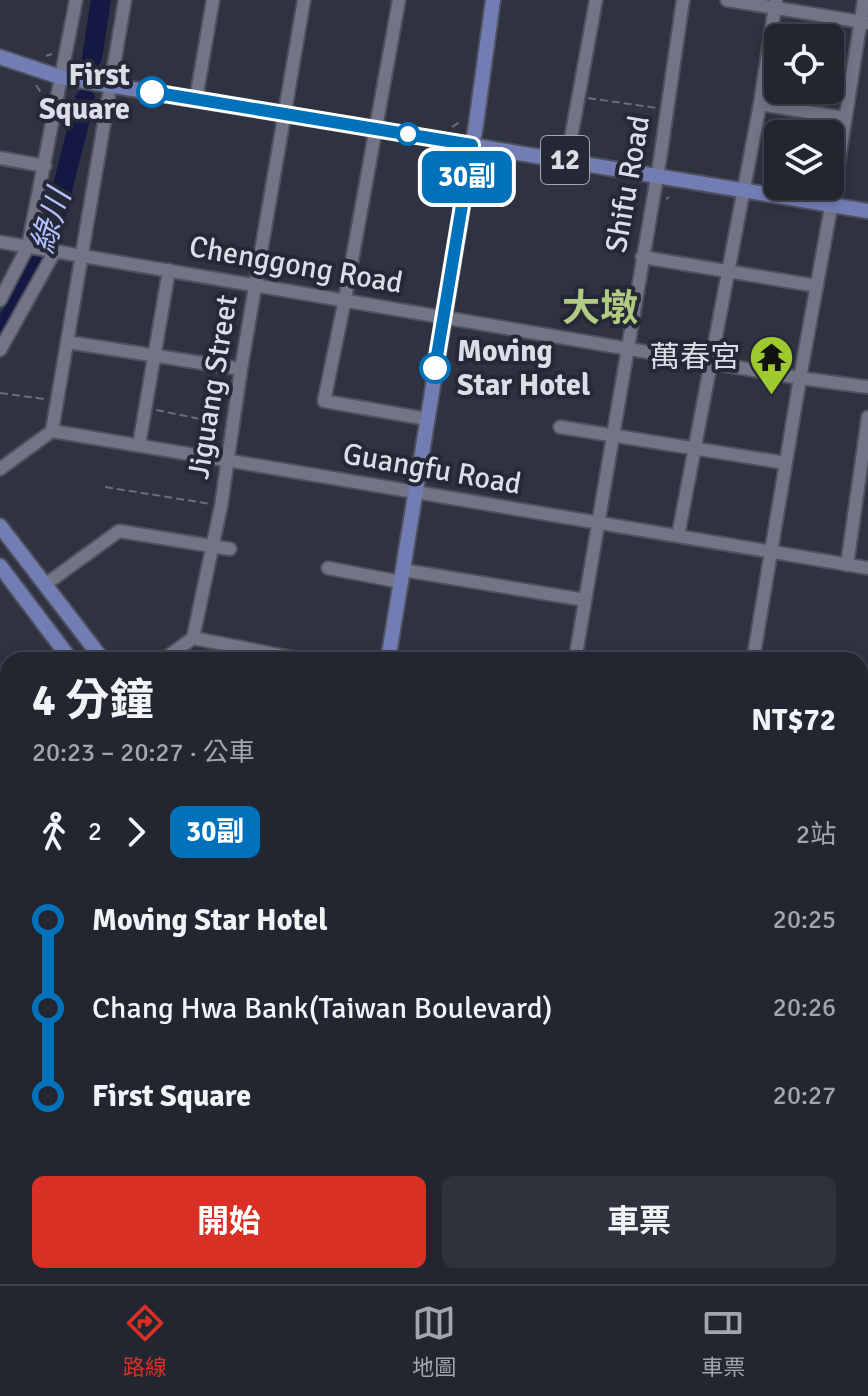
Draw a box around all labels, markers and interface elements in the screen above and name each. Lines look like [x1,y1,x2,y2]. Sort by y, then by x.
map controls [764,24,844,200]
button: locate [764,24,844,104]
place label: First Square [39,57,130,128]
marker: First Square [137,77,167,107]
street label: Shifu Road [598,113,658,255]
button: layers [764,120,844,200]
unlabelled marker [397,123,419,145]
road number: 12 [541,136,589,184]
line badge: 30副 [421,151,513,203]
text: 30副 [438,160,496,194]
water label: 綠川 [23,182,80,257]
street label: Chenggong Road [186,228,406,302]
district label: 大墩 [562,285,638,332]
street label: Jiguang Street [180,292,246,482]
place label: Moving Star Hotel [457,333,590,404]
temple icon: 萬春宮 [747,333,795,396]
place label: 萬春宮 [650,339,740,376]
marker: Moving Star Hotel [420,353,450,383]
street label: Guangfu Road [340,435,524,503]
text: 4 分鐘 [32,674,153,728]
text: NT$72 [751,702,836,739]
text: 20:23 – 20:27 · 公車 [32,737,255,769]
icon: walk [32,810,76,854]
icon: forward [114,810,158,854]
text: 30副 [186,815,244,849]
text: 2 [88,816,102,848]
text: 2站 [796,819,836,851]
text: Moving Star Hotel [92,902,328,939]
text: 20:25 [773,904,836,936]
text: Chang Hwa Bank(Taiwan Boulevard) [92,990,553,1027]
text: 20:26 [773,992,836,1024]
text: First Square [92,1078,251,1115]
text: 20:27 [773,1080,836,1112]
button: 開始 [32,1176,426,1268]
button: 車票 [442,1176,836,1268]
tab: 路線 [123,1301,167,1381]
tab: 地圖 [412,1301,456,1381]
tab: 車票 [701,1301,745,1381]

